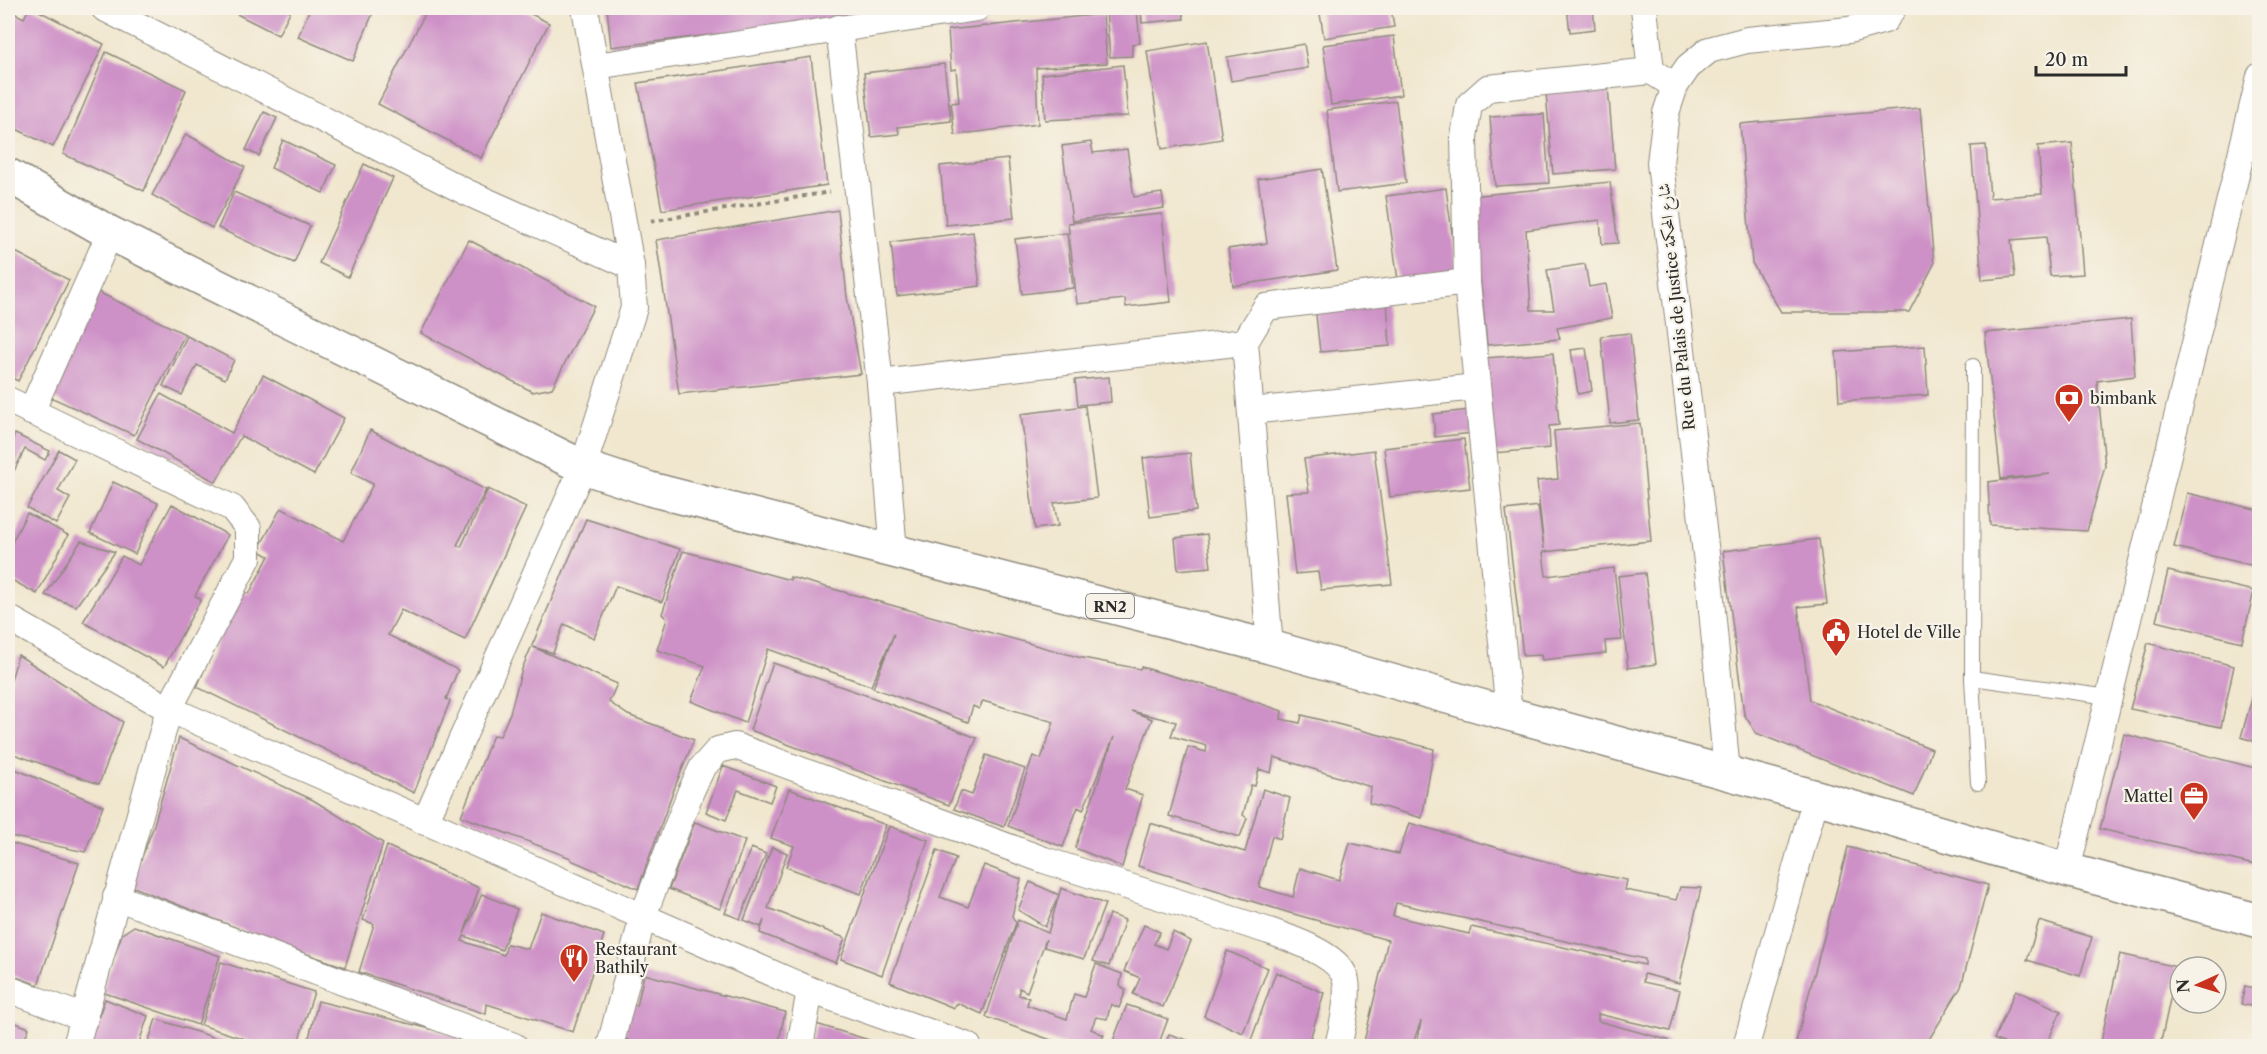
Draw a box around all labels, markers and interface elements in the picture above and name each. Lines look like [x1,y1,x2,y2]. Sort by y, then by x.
scale bar [2036,39,2126,77]
text: 20 m [2045,49,2089,71]
street label: Rue du Palais de Justice شارع المحكمة [1653,182,1703,431]
bank icon: bimbank [2053,382,2085,424]
place label: bimbank [2090,388,2158,408]
road number: RN2 [1086,594,1134,618]
public building icon: Hotel de Ville [1820,616,1852,658]
place label: Hotel de Ville [1857,622,1961,642]
office icon: Mattel [2178,780,2210,822]
place label: Mattel [2124,786,2173,806]
place label: Restaurant Bathily [595,939,678,977]
restaurant icon: Restaurant Bathily [558,942,590,984]
north arrow [2168,955,2228,1015]
text: N [2173,978,2193,994]

